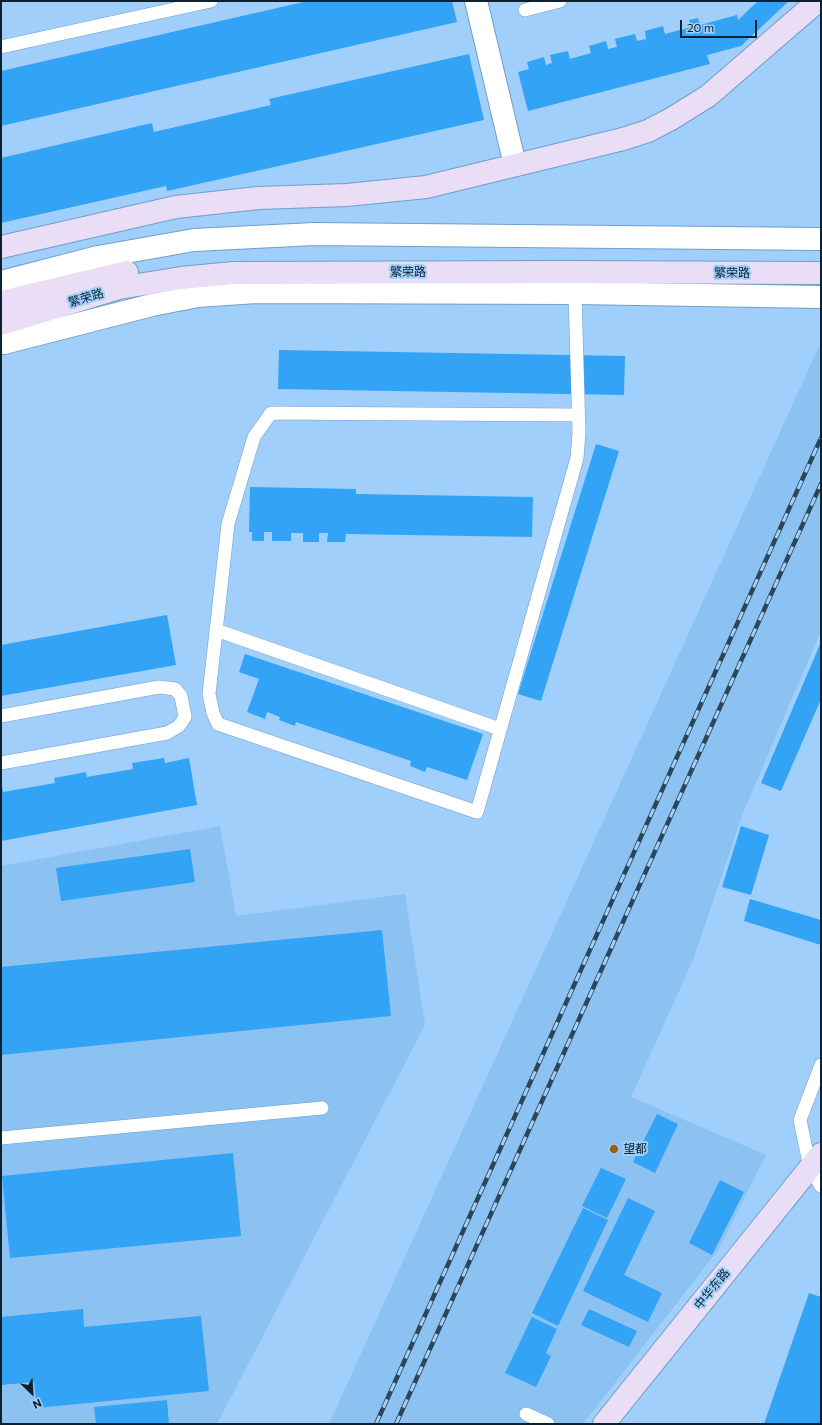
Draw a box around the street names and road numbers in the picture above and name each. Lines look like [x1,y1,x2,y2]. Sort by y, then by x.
street label: 繁荣路 [390,265,426,279]
street label: 繁荣路 [714,266,750,280]
street label: 繁荣路 [67,286,105,310]
street label: 中华东路 [691,1266,733,1312]

